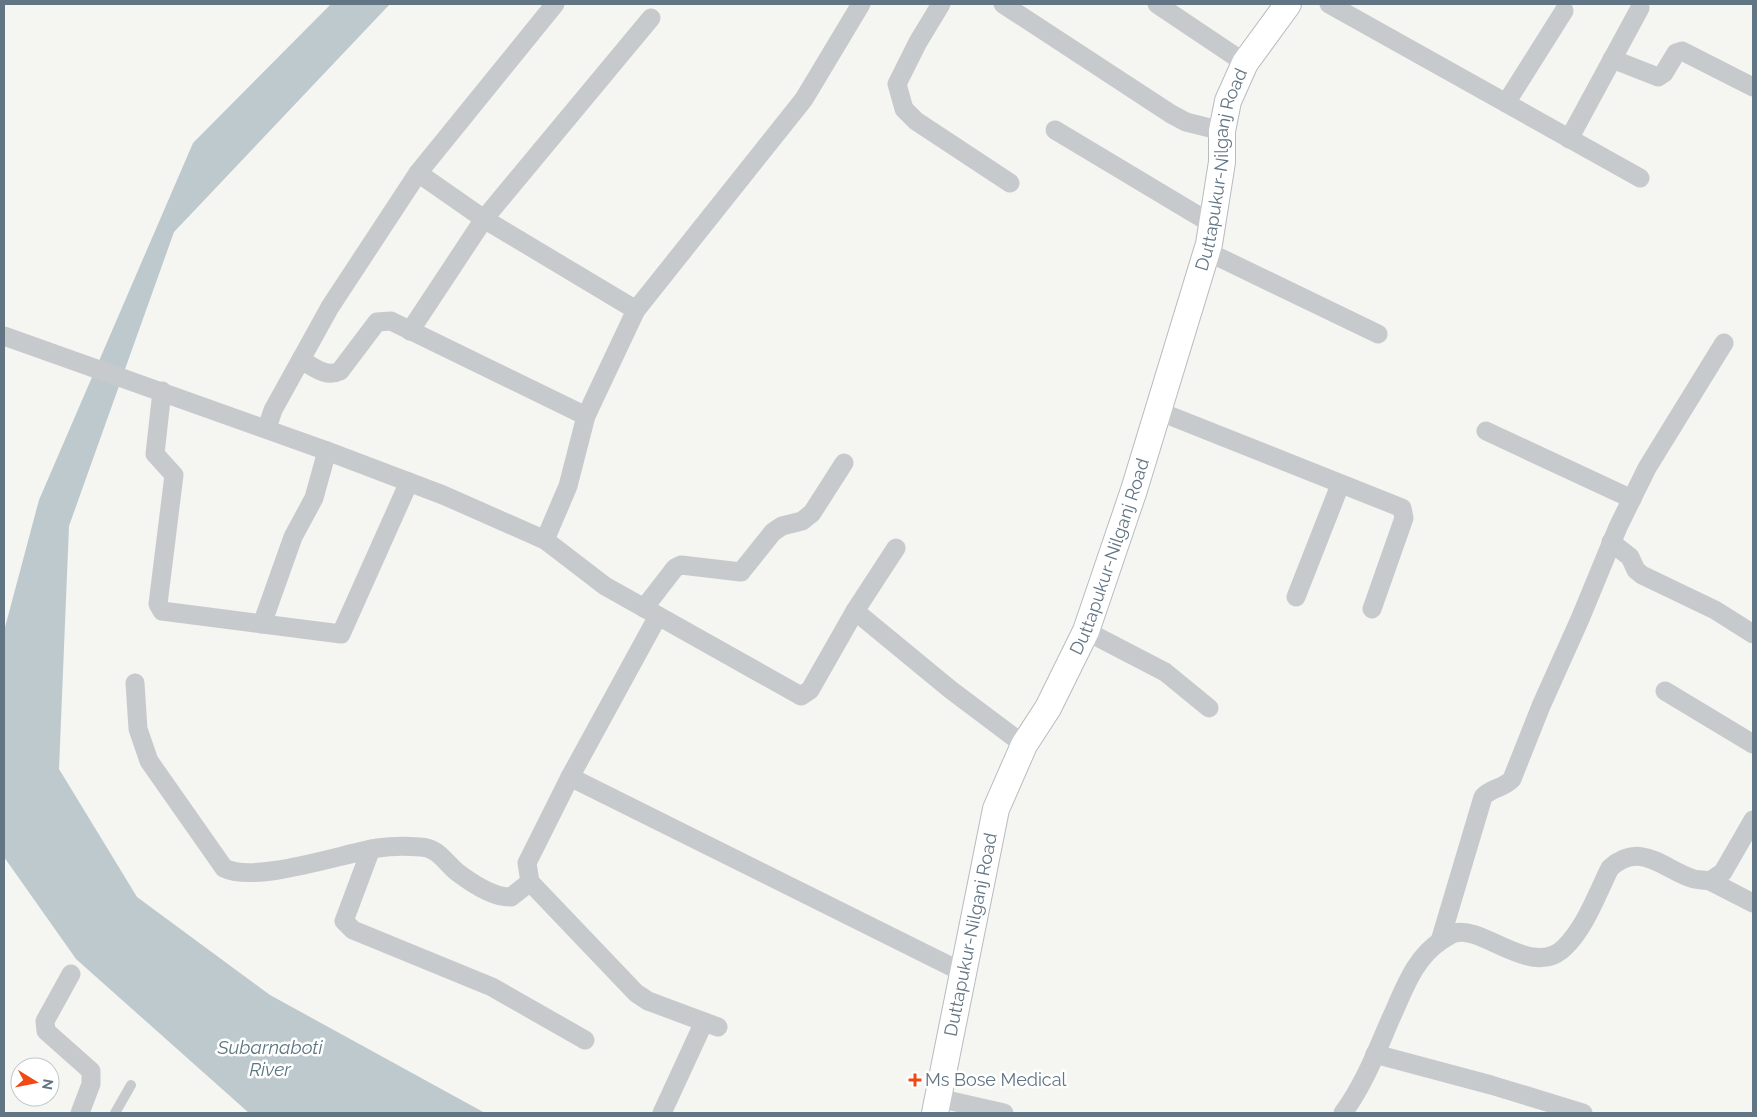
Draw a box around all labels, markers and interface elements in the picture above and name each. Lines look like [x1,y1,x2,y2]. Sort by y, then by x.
street label: Duttapukur-Nilganj Road [1190,65,1251,273]
street label: Duttapukur-Nilganj Road [1065,456,1153,658]
street label: Duttapukur-Nilganj Road [940,831,1001,1038]
water label: Subarnaboti River [216,1036,323,1080]
north arrow [10,1057,60,1107]
place label: Ms Bose Medical [925,1069,1067,1090]
marker: Ms Bose Medical [909,1074,921,1086]
text: N [39,1078,57,1091]

